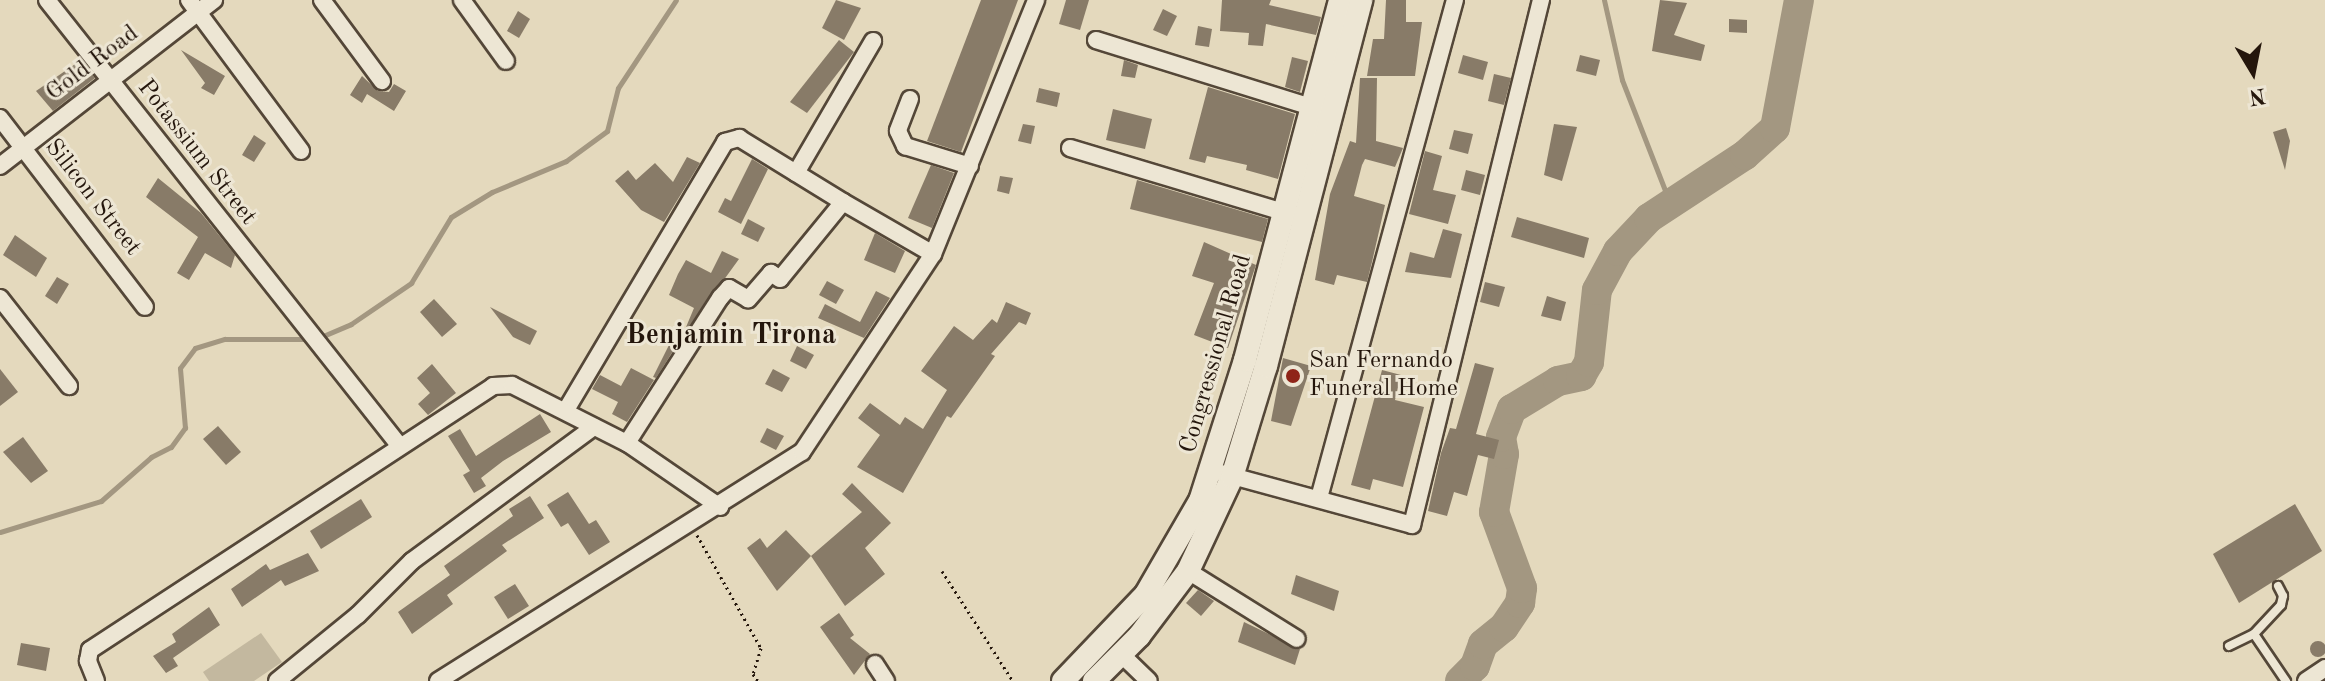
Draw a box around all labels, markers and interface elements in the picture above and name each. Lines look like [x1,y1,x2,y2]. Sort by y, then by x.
street label: Gold Road [41,20,145,108]
north arrow [2213,32,2293,112]
street label: Potassium Street [130,74,262,232]
text: N [2247,83,2267,108]
street label: Silicon Street [38,134,146,262]
street label: Congressional Road [1175,251,1259,457]
district label: Benjamin Tirona [626,319,836,353]
place label: San Fernando Funeral Home [1309,348,1458,404]
marker: San Fernando Funeral Home [1284,367,1302,385]

